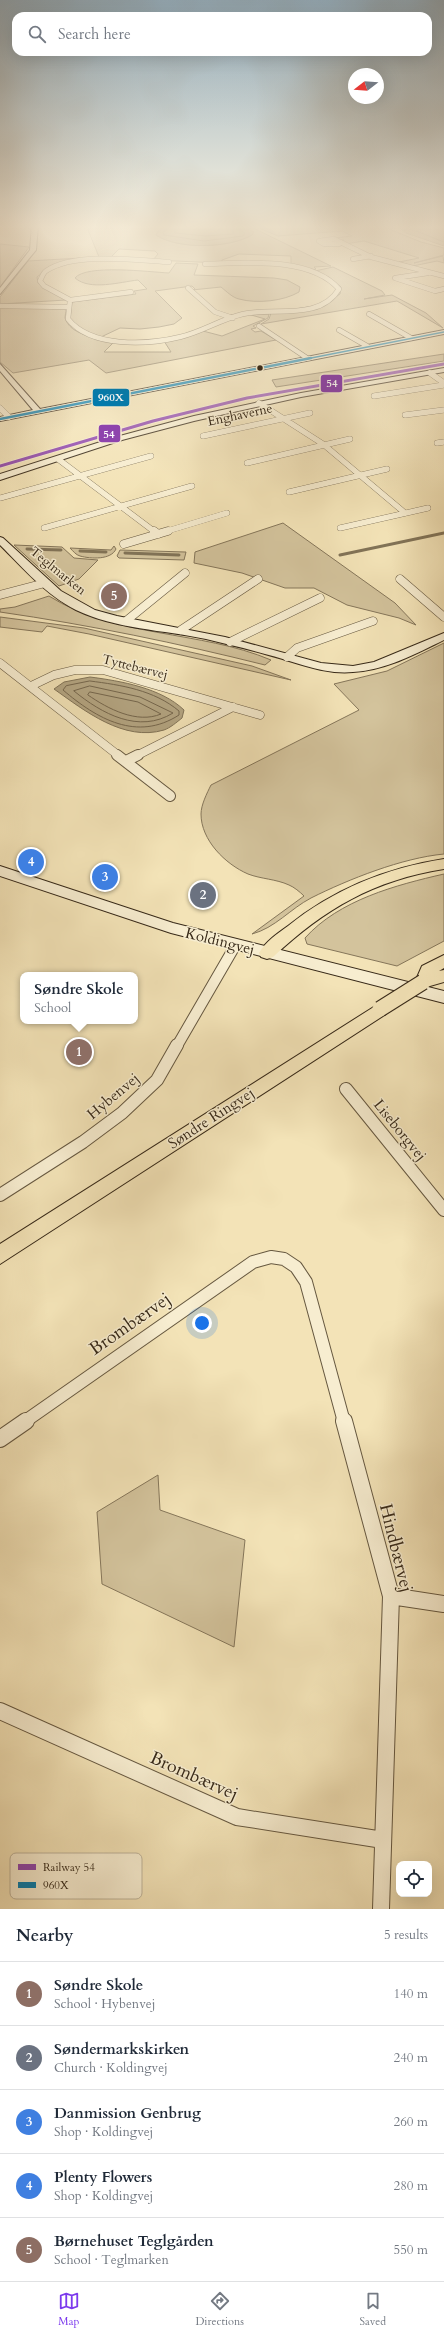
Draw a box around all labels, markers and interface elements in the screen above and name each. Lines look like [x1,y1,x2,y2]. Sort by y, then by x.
search box [12,12,432,56]
icon: search [26,23,48,45]
text: Search here [58,24,131,44]
north arrow [348,68,384,104]
unlabelled marker [255,363,265,373]
line badge: 54 [320,374,343,393]
text: 54 [326,376,338,391]
line badge: 960X [92,388,130,407]
text: 960X [98,390,125,405]
street label: Enghaverne [206,399,274,431]
line badge: 54 [98,424,121,443]
text: 54 [103,427,115,442]
street label: Teglmarken [26,543,90,600]
pin: 5 [101,581,127,611]
street label: Tyttebærvej [100,650,170,684]
pin: 4 [18,847,44,877]
pin: 3 [92,862,118,892]
pin: 2 [190,880,216,910]
street label: Koldingvej [183,923,257,959]
popup [20,972,138,1024]
text: Søndre Skole [34,979,124,999]
text: School [34,999,71,1017]
pin: 1 [66,1037,92,1067]
street label: Hybenvej [83,1068,143,1124]
street label: Søndre Ringvej [164,1083,258,1153]
street label: Liseborgvej [369,1095,431,1165]
street label: Brombærvej [84,1287,176,1361]
your location [192,1313,212,1333]
street label: Hindbærvej [373,1501,419,1595]
street label: Brombærvej [146,1745,242,1807]
legend [10,1853,142,1899]
text: Railway 54 [43,1860,95,1875]
map controls [396,1861,432,1897]
button: locate [396,1861,432,1897]
text: 960X [43,1878,69,1893]
text: Nearby [16,1924,73,1947]
text: 5 results [384,1926,428,1944]
text: Søndre Skole [54,1975,143,1995]
text: 1 [26,1985,32,2003]
text: 140 m [394,1985,428,2003]
text: School · Hybenvej [54,1995,155,2013]
text: Søndermarkskirken [54,2039,189,2059]
text: 2 [26,2049,32,2067]
text: 240 m [394,2049,428,2067]
text: Church · Koldingvej [54,2059,168,2077]
text: Danmission Genbrug [54,2103,201,2123]
text: 3 [26,2113,32,2131]
text: 260 m [394,2113,428,2131]
text: Shop · Koldingvej [54,2123,153,2141]
text: Plenty Flowers [54,2167,152,2187]
text: 4 [26,2177,32,2195]
text: 280 m [394,2177,428,2195]
text: Shop · Koldingvej [54,2187,153,2205]
text: Børnehuset Teglgården [54,2231,214,2251]
text: 5 [26,2241,32,2259]
text: 550 m [394,2241,428,2259]
text: School · Teglmarken [54,2251,169,2269]
tab: Map [58,2290,80,2329]
tab: Directions [195,2290,244,2329]
tab: Saved [360,2290,386,2329]

